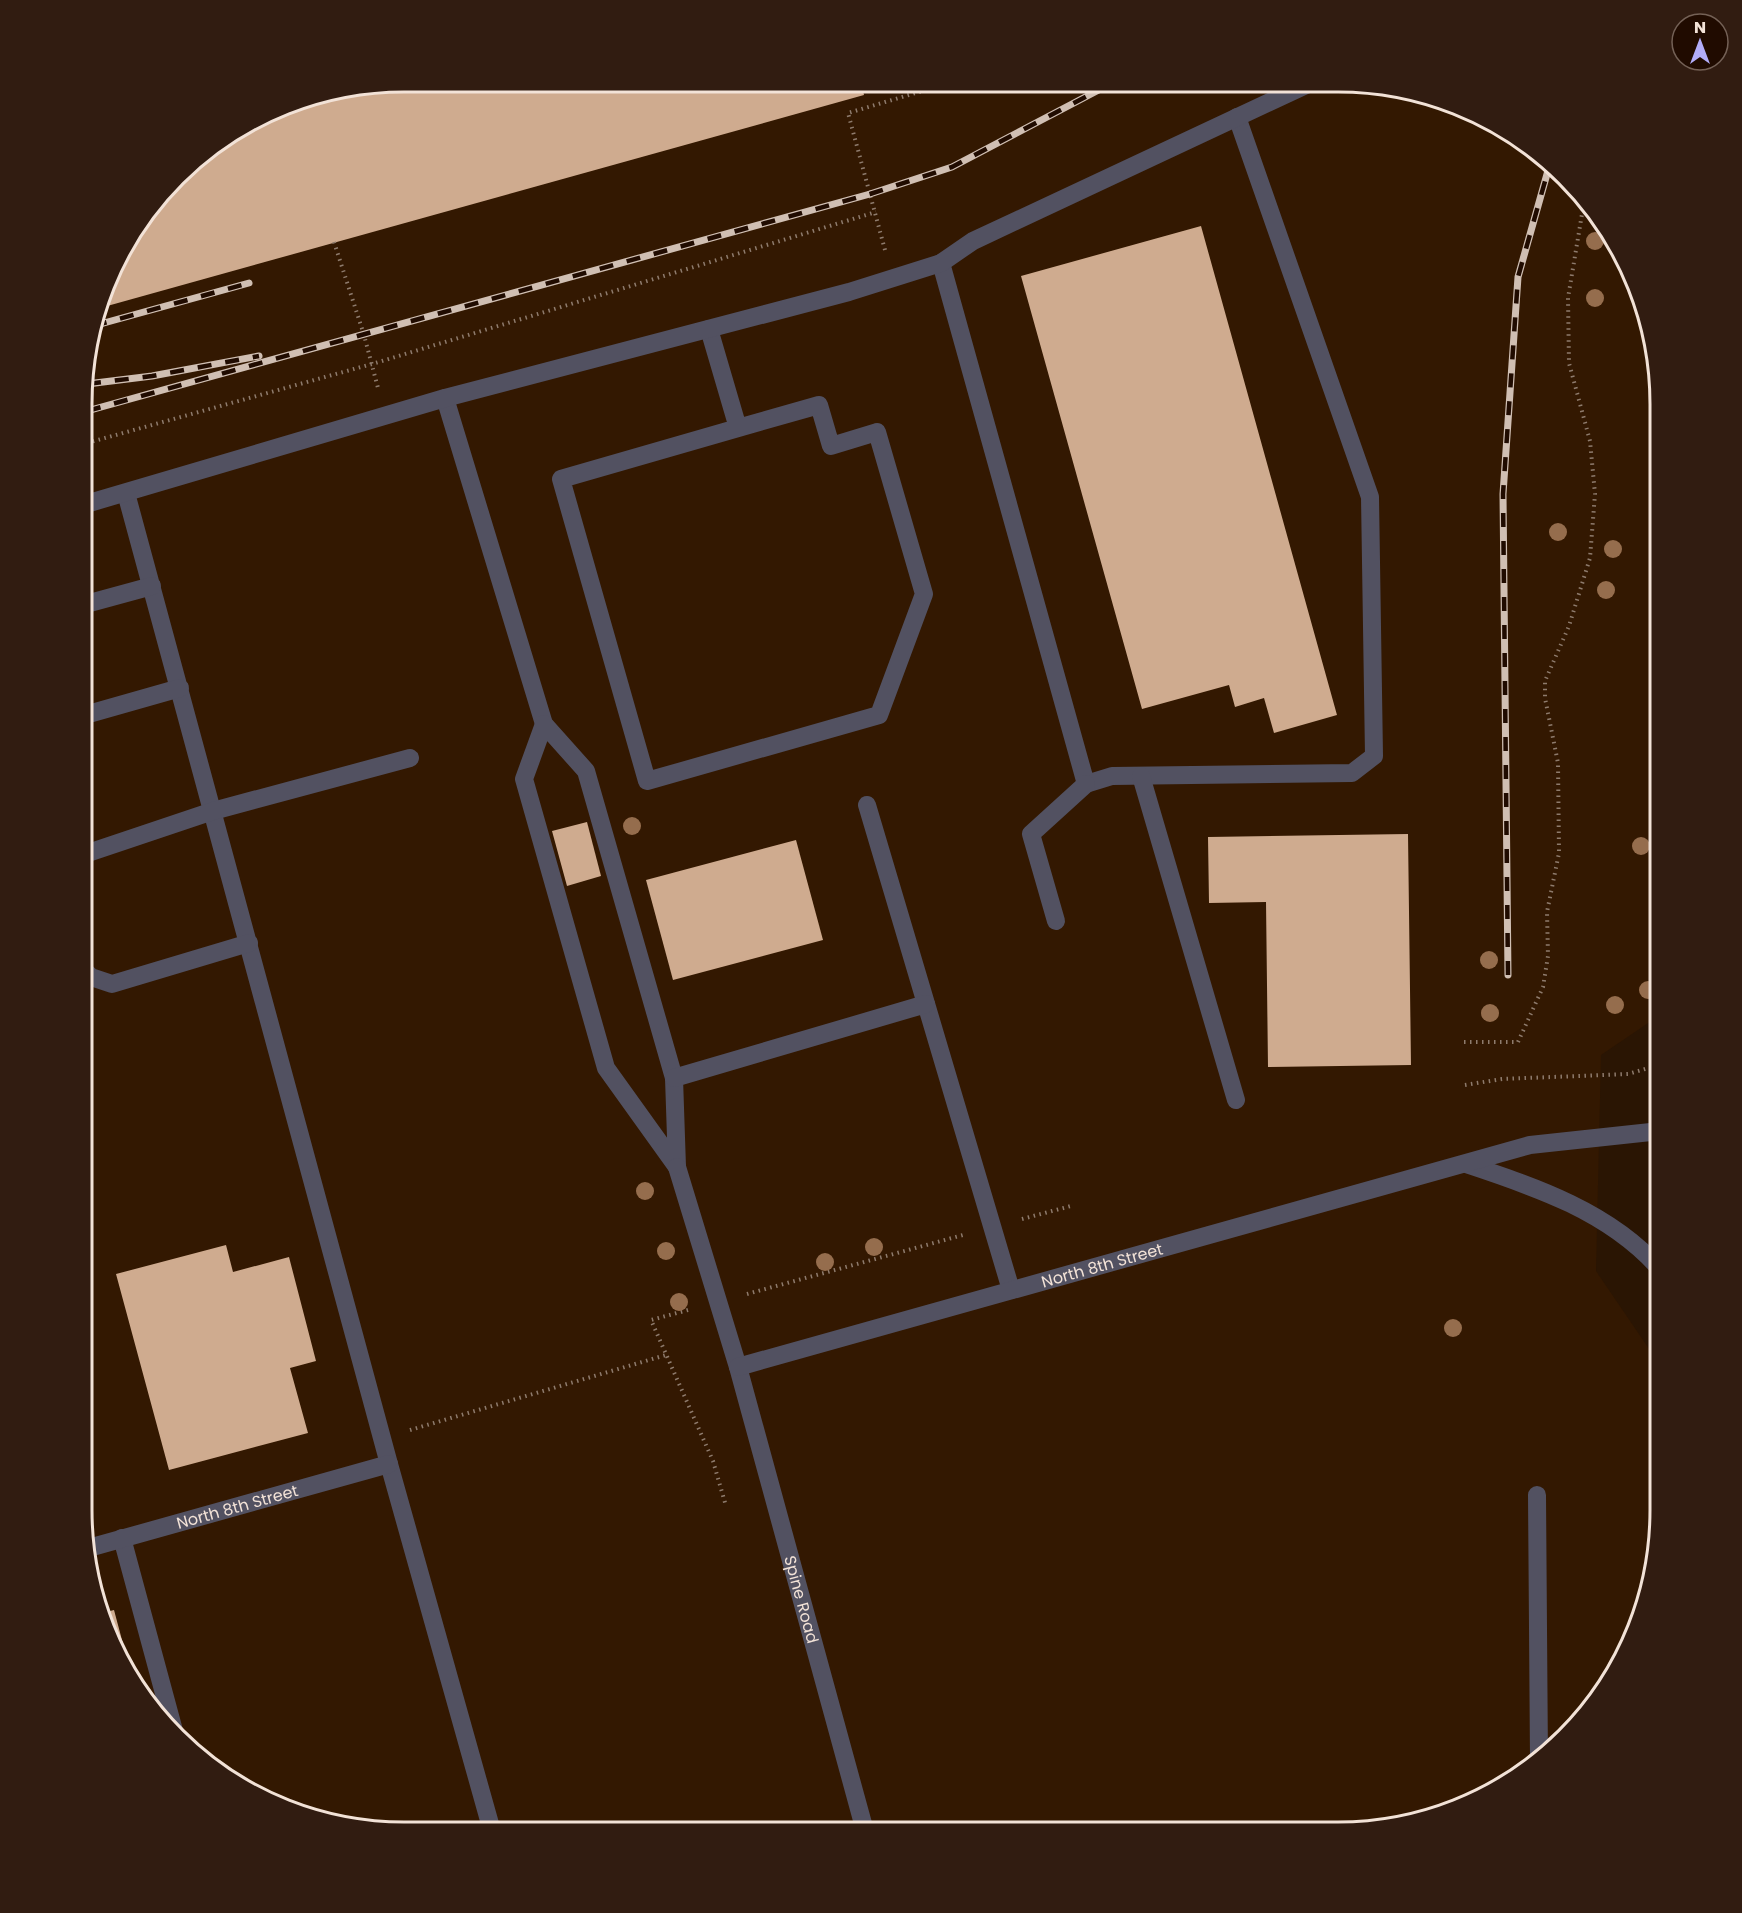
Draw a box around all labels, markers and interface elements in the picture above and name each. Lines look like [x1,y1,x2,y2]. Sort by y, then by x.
north arrow [1670,12,1730,72]
text: N [1694,16,1706,39]
street label: North 8th Street [1039,1237,1166,1293]
street label: North 8th Street [174,1479,301,1535]
street label: Spine Road [778,1553,824,1646]

